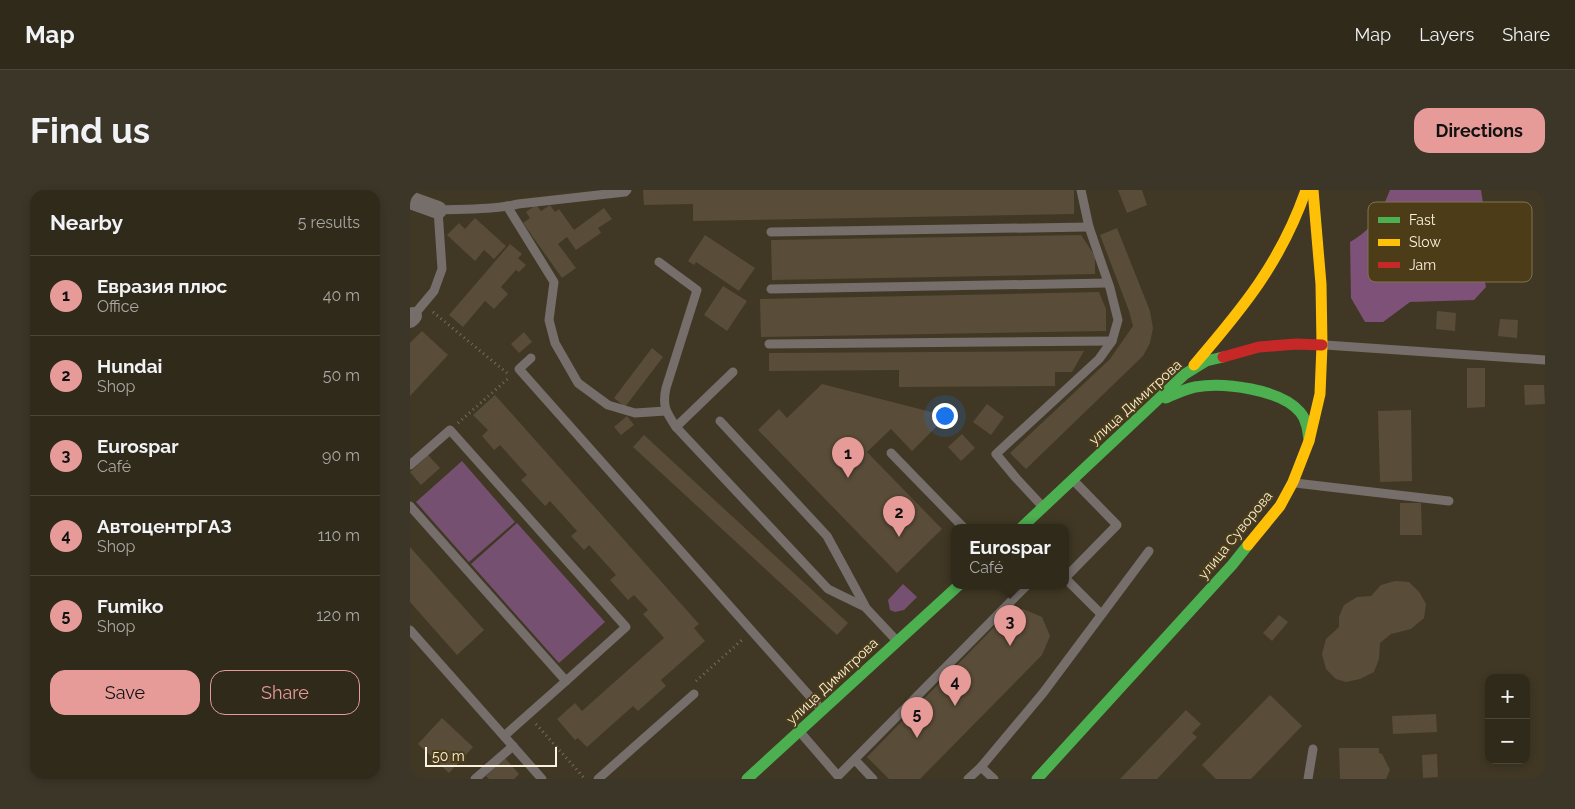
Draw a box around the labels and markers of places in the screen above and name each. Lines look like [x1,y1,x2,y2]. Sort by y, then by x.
pin: 1 [832,437,864,478]
pin: 2 [883,496,915,537]
pin: 3 [994,605,1026,646]
pin: 4 [939,665,971,706]
pin: 5 [901,697,933,738]

